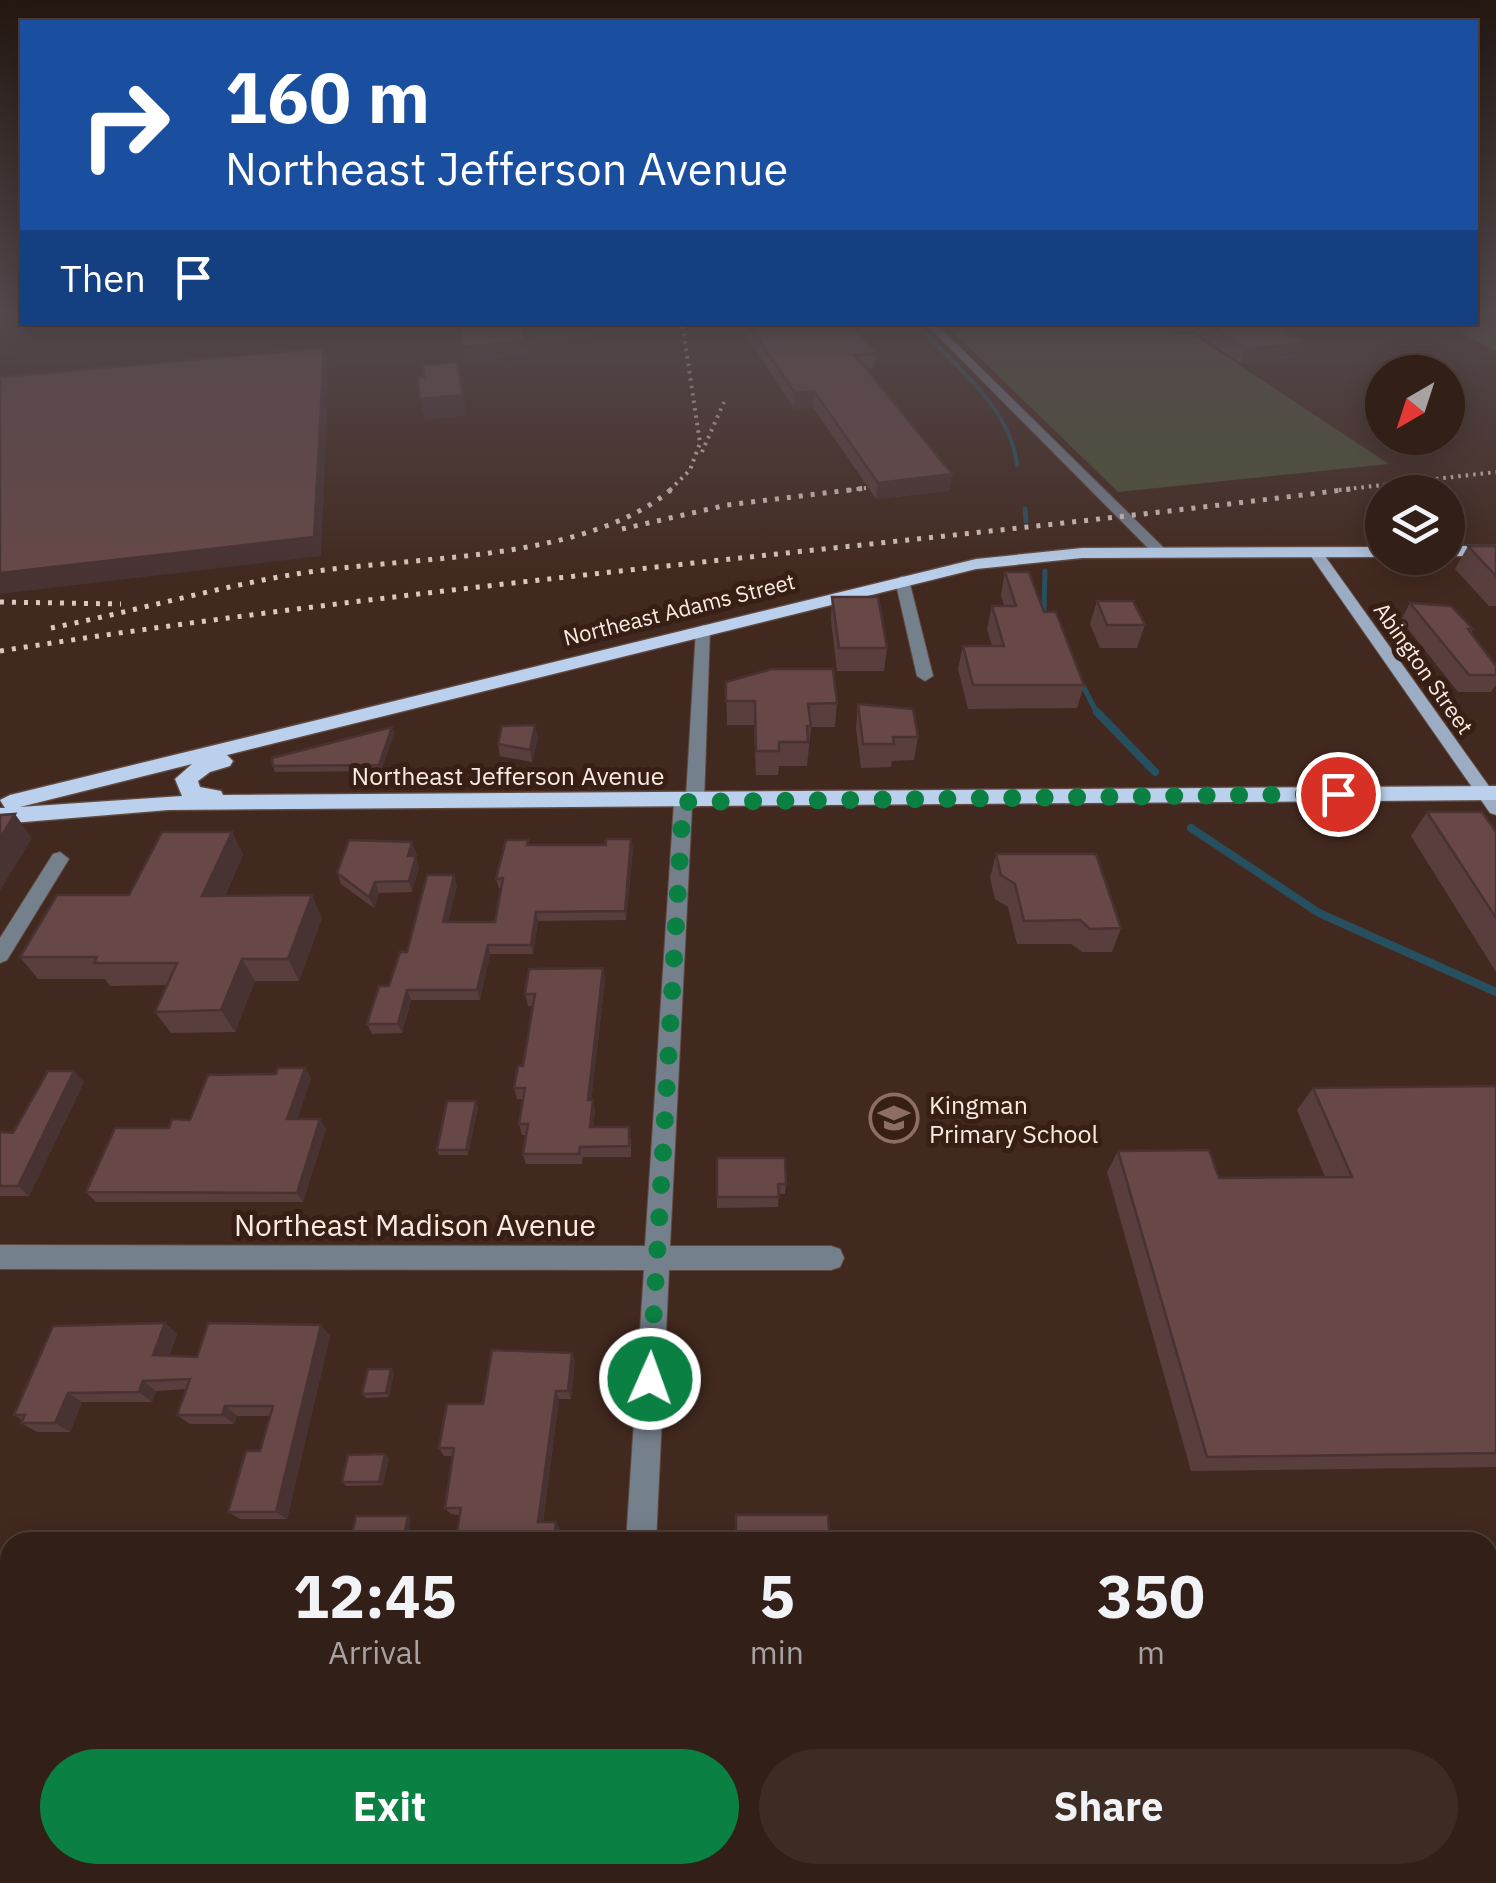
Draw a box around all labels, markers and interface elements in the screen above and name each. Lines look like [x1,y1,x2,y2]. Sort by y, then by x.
text: 160 m [225,51,430,142]
icon: right [60,60,190,190]
text: Northeast Jefferson Avenue [225,139,788,197]
icon: arrive [166,250,221,305]
text: Then [60,253,146,302]
north arrow [1365,355,1465,455]
map controls [1365,355,1465,575]
button: layers [1365,475,1465,575]
street label: Northeast Adams Street [560,566,798,652]
street label: Abington Street [1368,596,1480,740]
pin [1296,752,1381,837]
street label: Northeast Jefferson Avenue [352,759,664,792]
icon: arrive [1311,767,1366,822]
place label: Kingman Primary School [929,1088,1099,1150]
school or university icon: Kingman Primary School [868,1092,920,1144]
street label: Northeast Madison Avenue [234,1205,596,1244]
position arrow [598,1327,702,1431]
text: 12:45 [293,1556,457,1635]
text: 5 [759,1556,795,1635]
text: 350 [1097,1556,1205,1635]
text: Arrival [328,1631,422,1673]
text: min [750,1631,804,1673]
text: m [1137,1631,1165,1673]
button: Exit [40,1749,739,1864]
button: Share [759,1749,1458,1864]

